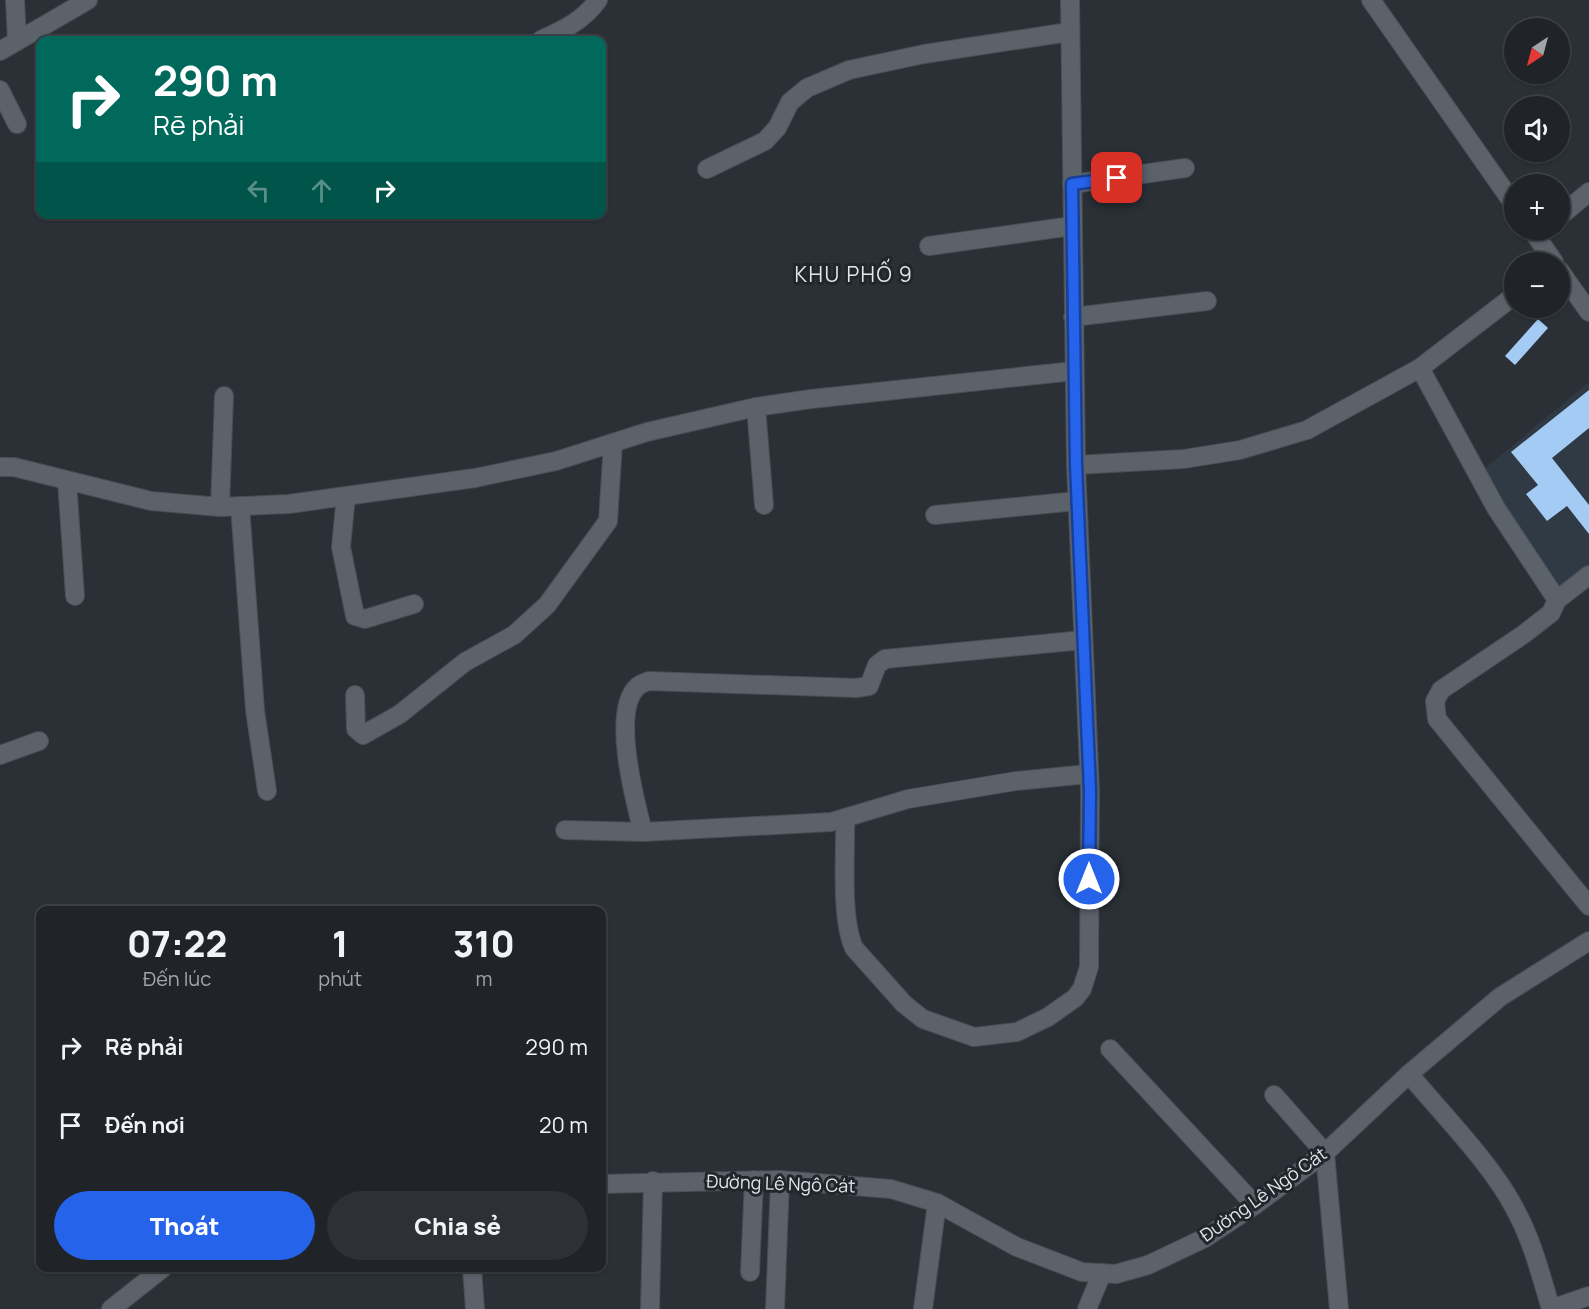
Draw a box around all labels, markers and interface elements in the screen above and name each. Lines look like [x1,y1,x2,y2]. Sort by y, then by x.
north arrow [1504,18,1570,84]
map controls [1504,18,1570,318]
text: 290 m [153,51,278,109]
icon: right [54,60,132,138]
button: sound [1504,96,1570,162]
text: Rẽ phải [153,106,245,143]
pin [1091,152,1142,203]
icon: arrive [1100,161,1133,194]
icon: left [242,174,275,207]
icon: ahead [305,174,338,207]
icon: right [368,174,401,207]
button: + [1504,174,1570,240]
button: − [1504,252,1570,318]
district label: KHU PHỐ 9 [795,258,913,288]
position arrow [1057,847,1121,911]
text: 07:22 [127,919,227,968]
text: 1 [332,919,348,968]
text: 310 [453,919,515,968]
text: Đến lúc [143,965,211,992]
text: phút [318,965,362,992]
text: m [475,965,492,992]
icon: right [54,1031,87,1064]
text: Rẽ phải [105,1032,183,1062]
text: 290 m [525,1032,588,1062]
icon: arrive [54,1109,87,1142]
text: Đến nơi [105,1110,185,1140]
text: 20 m [539,1110,588,1140]
street label: Đường Lê Ngô Cát [1195,1141,1331,1247]
street label: Đường Lê Ngô Cát [706,1168,856,1198]
button: Thoát [54,1191,315,1260]
button: Chia sẻ [327,1191,588,1260]

